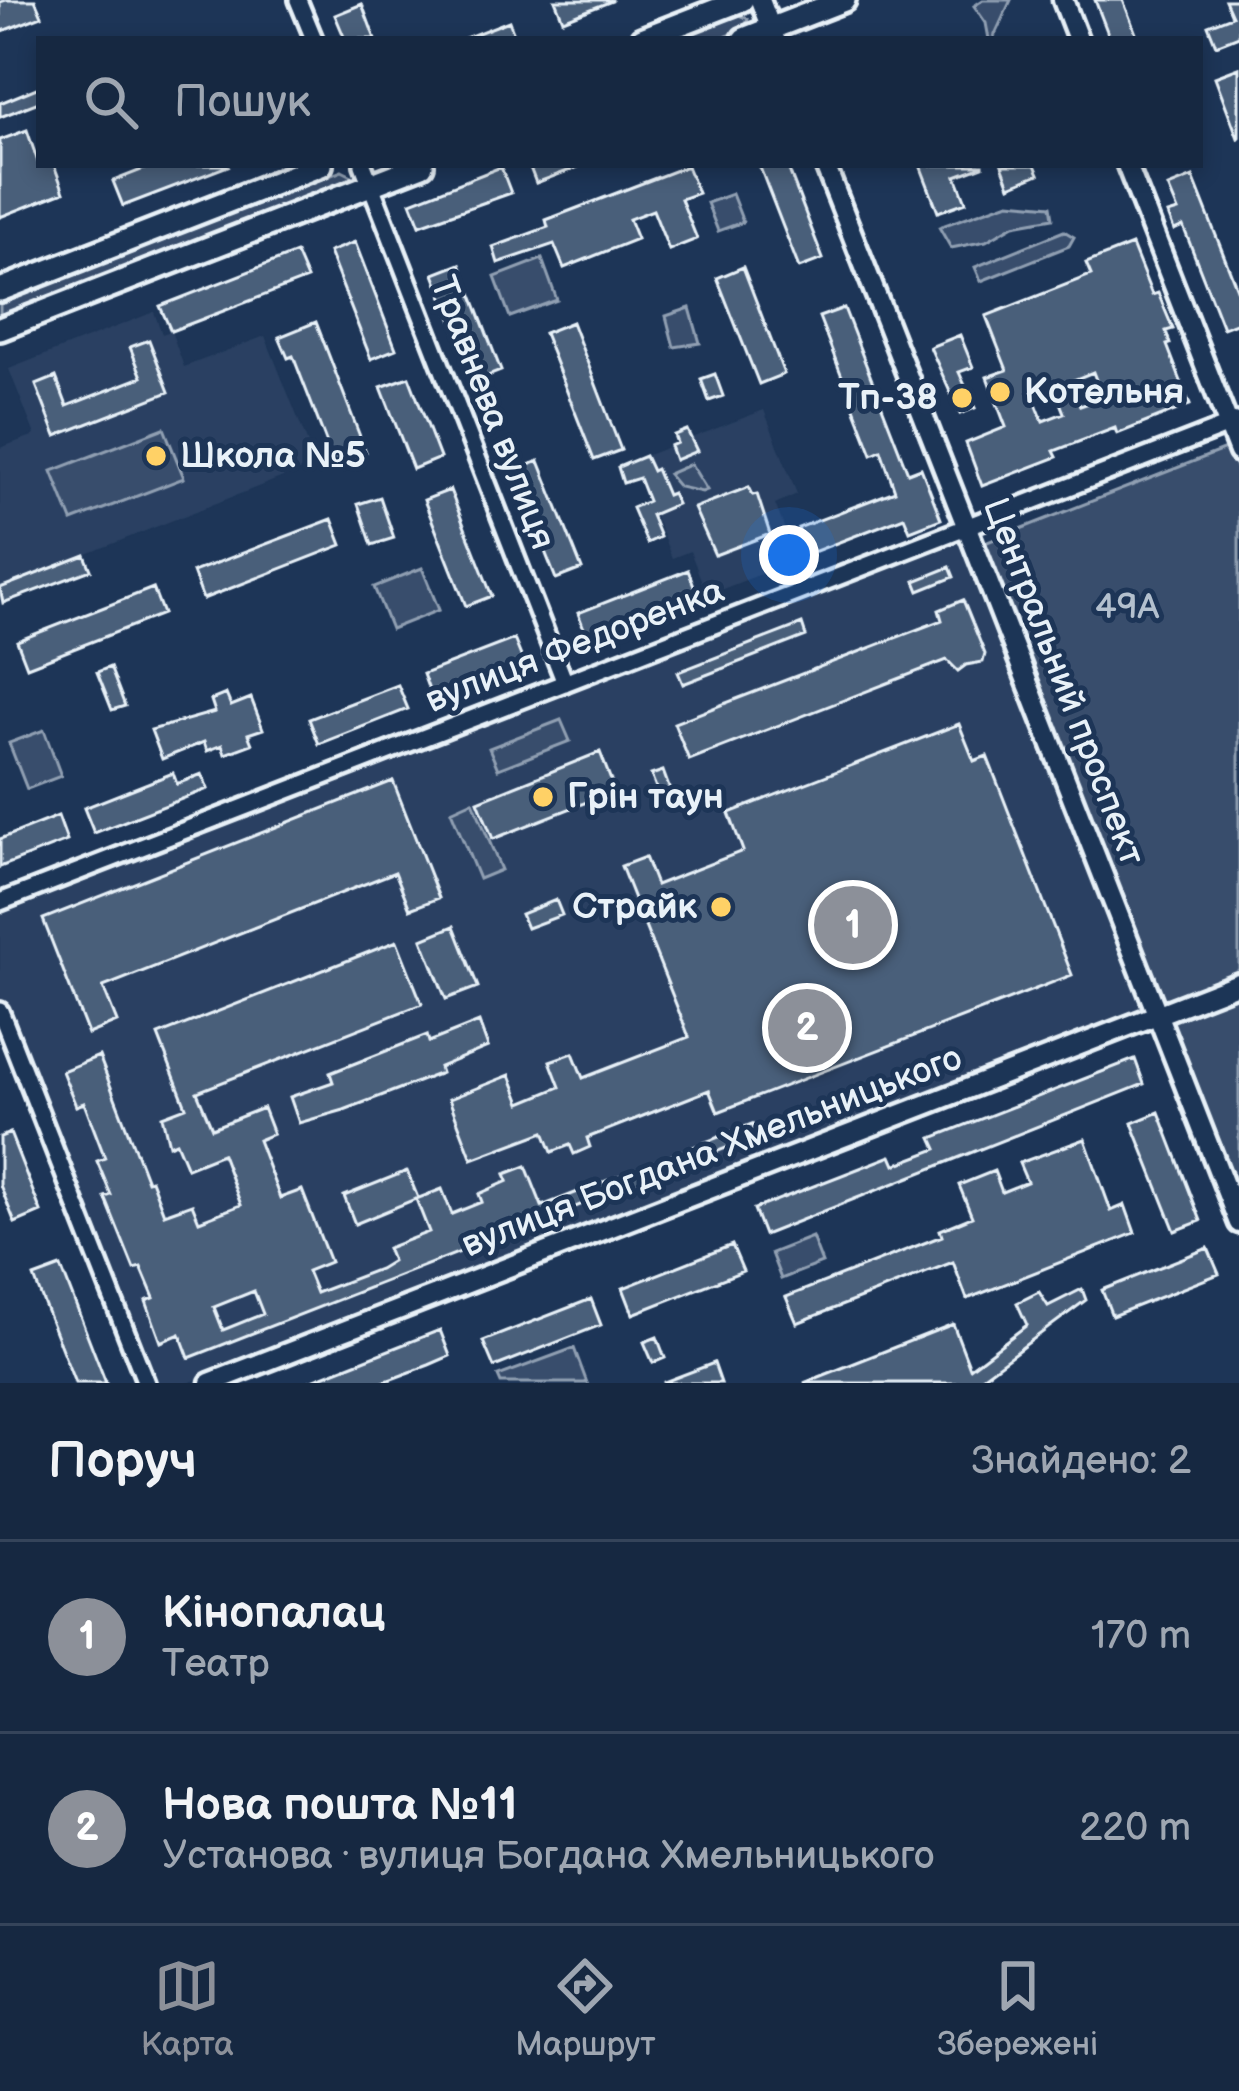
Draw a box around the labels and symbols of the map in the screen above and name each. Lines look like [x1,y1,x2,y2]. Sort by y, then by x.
street label: Травнева вулиця [420,271,564,555]
place label: Котельня [1024,371,1184,414]
place label: Тп-38 [838,377,938,420]
marker: Котельня [987,379,1013,405]
marker: Тп-38 [949,385,975,411]
place label: Школа №5 [180,435,366,478]
marker: Школа №5 [143,443,169,469]
street label: Центральний проспект [973,492,1153,872]
your location [759,525,819,585]
street label: вулиця Федоренка [420,569,730,723]
park label: 49А [1095,586,1159,629]
place label: Грін таун [567,776,724,819]
marker: Грін таун [530,784,556,810]
pin: 1 [814,880,892,970]
place label: Страйк [572,886,698,929]
marker: Страйк [708,894,734,920]
pin: 2 [768,983,846,1073]
street label: вулиця Богдана Хмельницького [456,1037,968,1267]

